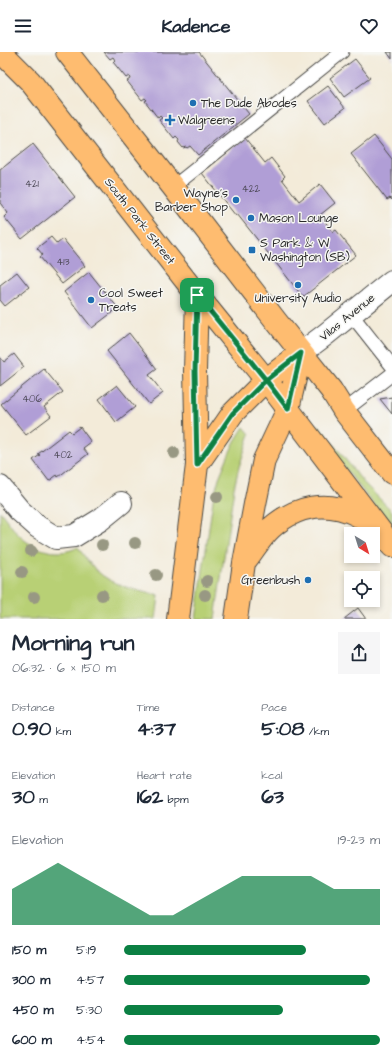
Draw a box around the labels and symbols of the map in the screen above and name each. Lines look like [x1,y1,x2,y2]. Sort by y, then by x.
place label: The Dude Abodes [201,95,297,112]
marker: The Dude Abodes [188,98,198,108]
place label: Walgreens [178,112,235,130]
marker: Walgreens [165,115,175,125]
street label: South Park Street [100,174,179,268]
house number: 421 [25,177,40,191]
house number: 422 [242,182,260,196]
place label: Wayne's Barber Shop [155,185,228,216]
marker: Wayne's Barber Shop [231,195,241,205]
place label: Mason Lounge [259,210,339,228]
marker: Mason Lounge [246,213,256,223]
place label: S Park & W Washington (SB) [260,235,350,267]
marker: S Park & W Washington (SB) [247,245,257,255]
house number: 413 [56,255,70,269]
pin [180,278,214,312]
marker: University Audio [293,280,303,290]
place label: Cool Sweet Treats [99,285,163,316]
street label: Vilas Avenue [316,289,379,345]
place label: University Audio [255,290,341,308]
marker: Cool Sweet Treats [86,295,96,305]
house number: 406 [22,392,42,406]
house number: 402 [54,448,73,462]
north arrow [344,527,380,563]
place label: Greenbush [241,572,300,589]
marker: Greenbush [303,575,313,585]

